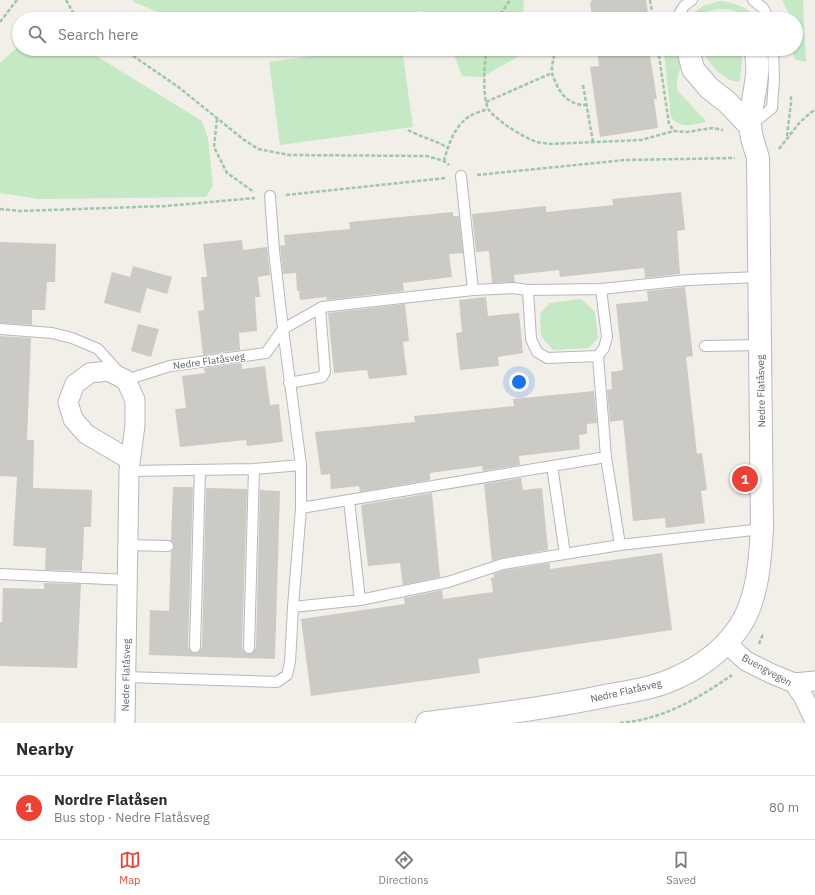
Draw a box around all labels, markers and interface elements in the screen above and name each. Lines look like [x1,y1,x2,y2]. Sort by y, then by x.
search box [12,12,803,56]
icon: search [26,23,48,45]
text: Search here [58,25,138,44]
street label: Nedre Flatåsveg [172,349,247,372]
street label: Nedre Flatåsveg [754,354,768,427]
your location [509,372,529,392]
pin: 1 [732,464,758,494]
street label: Nedre Flatåsveg [119,638,133,711]
street label: Buengvegen [740,651,794,689]
street label: Nedre Flatåsveg [589,676,664,706]
text: Nearby [16,738,74,760]
text: Nordre Flatåsen [54,790,167,809]
text: 1 [25,799,33,816]
text: 80 m [769,799,799,816]
text: Bus stop · Nedre Flatåsveg [54,809,210,826]
tab: Map [119,849,141,887]
tab: Directions [379,849,429,887]
tab: Saved [666,849,696,887]

